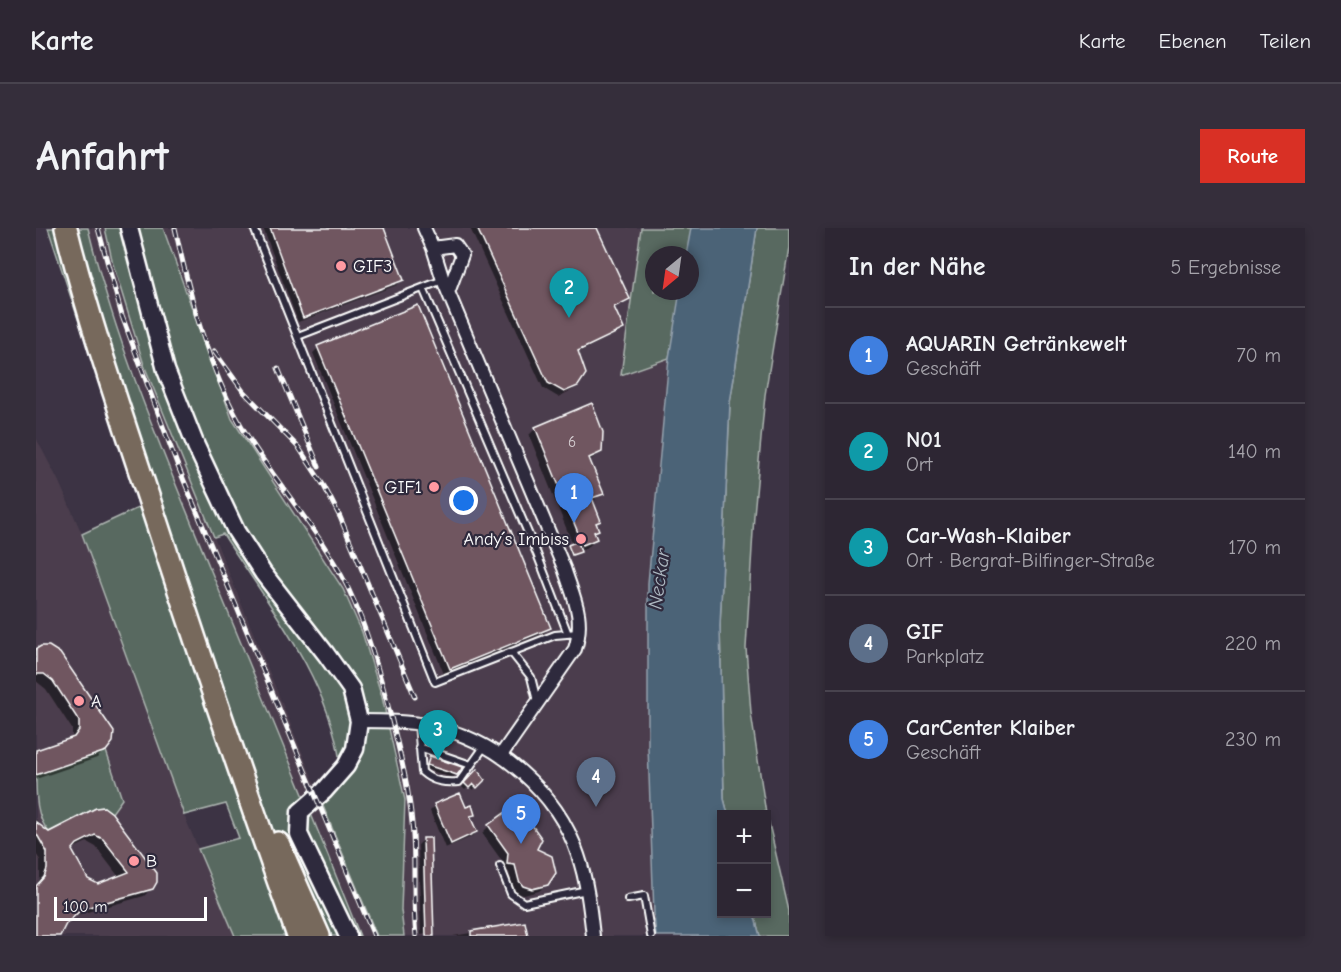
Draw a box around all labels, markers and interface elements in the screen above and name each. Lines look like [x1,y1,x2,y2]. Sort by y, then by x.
text: Karte [30,25,94,57]
text: Karte [1079,29,1126,53]
text: Ebenen [1159,29,1227,53]
text: Teilen [1260,29,1311,53]
button: Route [1200,129,1305,183]
text: Anfahrt [36,132,169,181]
north arrow [645,246,699,300]
text: In der Nähe [849,252,986,282]
place label: GIF3 [353,256,392,277]
text: 5 Ergebnisse [1171,256,1281,279]
marker: GIF3 [334,259,348,273]
pin: 2 [550,268,588,318]
text: AQUARIN Getränkewelt [906,331,1127,357]
text: 1 [865,344,872,367]
text: 70 m [1236,344,1281,367]
text: Geschäft [906,357,981,380]
text: N01 [906,427,942,453]
house number: 6 [568,433,576,451]
text: 2 [864,440,873,463]
text: 140 m [1228,440,1281,463]
text: Ort [906,453,933,476]
pin: 1 [554,474,594,523]
place label: GIF1 [385,477,422,498]
marker: GIF1 [427,480,441,494]
your location [449,486,478,515]
text: Car-Wash-Klaiber [906,523,1071,549]
place label: Andy´s Imbiss [464,529,569,550]
marker: Andy´s Imbiss [574,532,588,546]
text: 3 [864,536,873,559]
text: 170 m [1228,536,1281,559]
water label: Neckar [643,546,675,611]
text: Ort · Bergrat-Bilfinger-Straße [906,549,1155,572]
text: GIF [906,619,943,645]
text: 4 [864,632,873,655]
text: 220 m [1225,632,1281,655]
text: Parkplatz [906,645,984,668]
place label: A [91,691,101,712]
marker: A [72,694,86,708]
pin: 3 [418,710,458,760]
text: CarCenter Klaiber [906,715,1075,741]
text: 5 [863,728,874,751]
text: 230 m [1225,728,1281,751]
text: Geschäft [906,741,981,764]
pin: 4 [576,758,616,807]
pin: 5 [502,794,540,844]
map controls [717,810,771,918]
button: + [717,810,771,864]
place label: B [146,851,157,872]
marker: B [127,854,141,868]
button: − [717,864,771,918]
scale bar [54,894,207,922]
text: 100 m [63,898,107,916]

